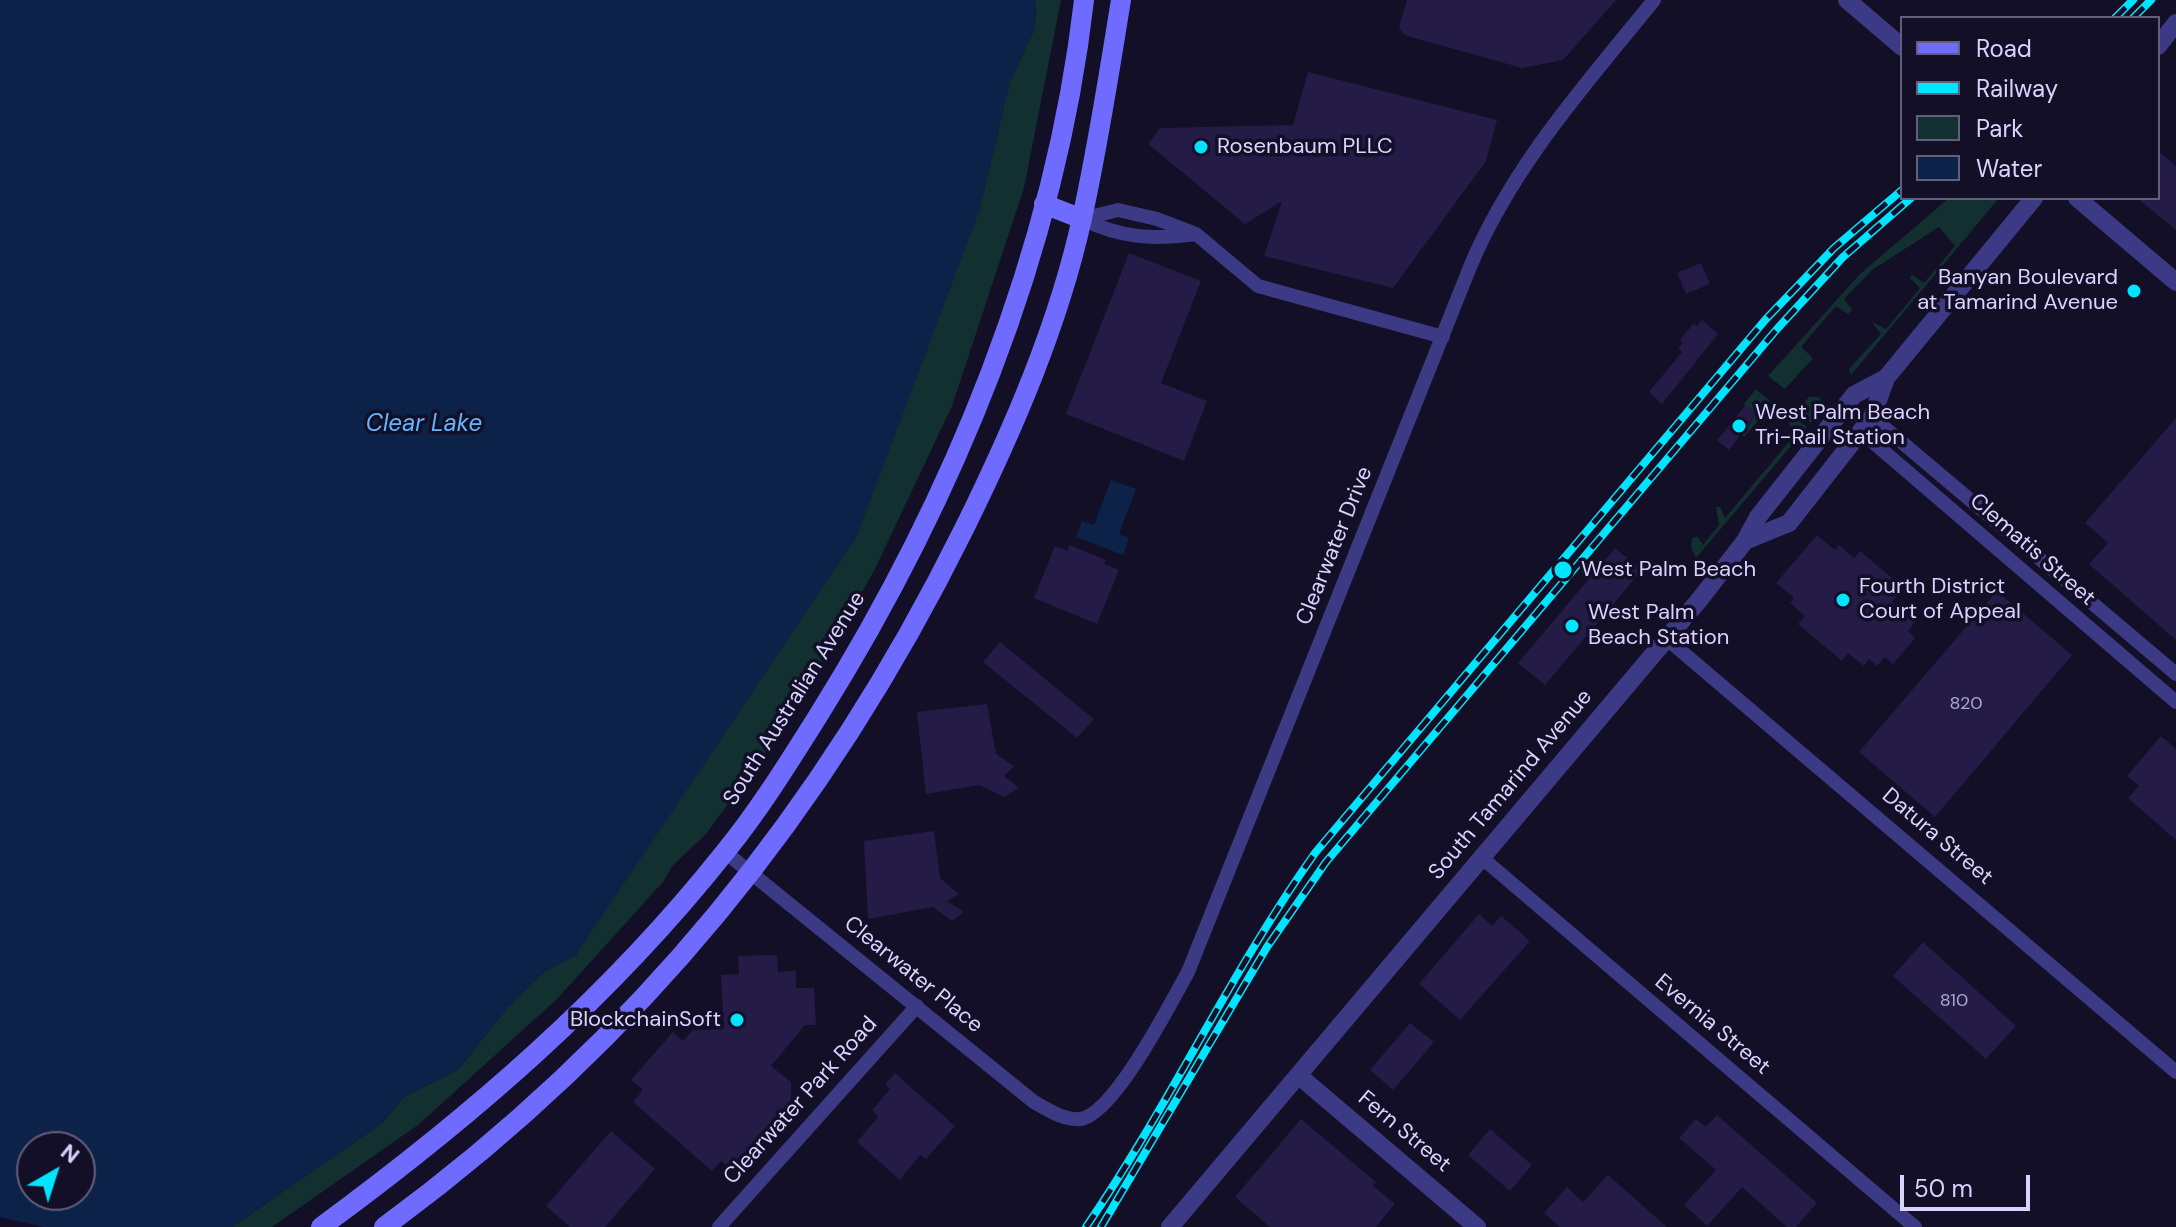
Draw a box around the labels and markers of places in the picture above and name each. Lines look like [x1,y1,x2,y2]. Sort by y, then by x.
place label: Rosenbaum PLLC [1217,134,1393,160]
marker: Rosenbaum PLLC [1192,138,1210,156]
place label: Banyan Boulevard at Tamarind Avenue [1917,265,2118,316]
marker: Banyan Boulevard at Tamarind Avenue [2125,282,2143,300]
place label: West Palm Beach Tri-Rail Station [1755,400,1930,452]
marker: West Palm Beach Tri-Rail Station [1730,417,1748,435]
place label: West Palm Beach [1581,557,1756,583]
marker: West Palm Beach [1552,559,1574,581]
place label: Fourth District Court of Appeal [1859,574,2021,626]
marker: Fourth District Court of Appeal [1834,591,1852,609]
place label: West Palm Beach Station [1588,600,1729,652]
marker: West Palm Beach Station [1563,617,1581,635]
place label: BlockchainSoft [570,1007,721,1033]
marker: BlockchainSoft [728,1011,746,1029]

